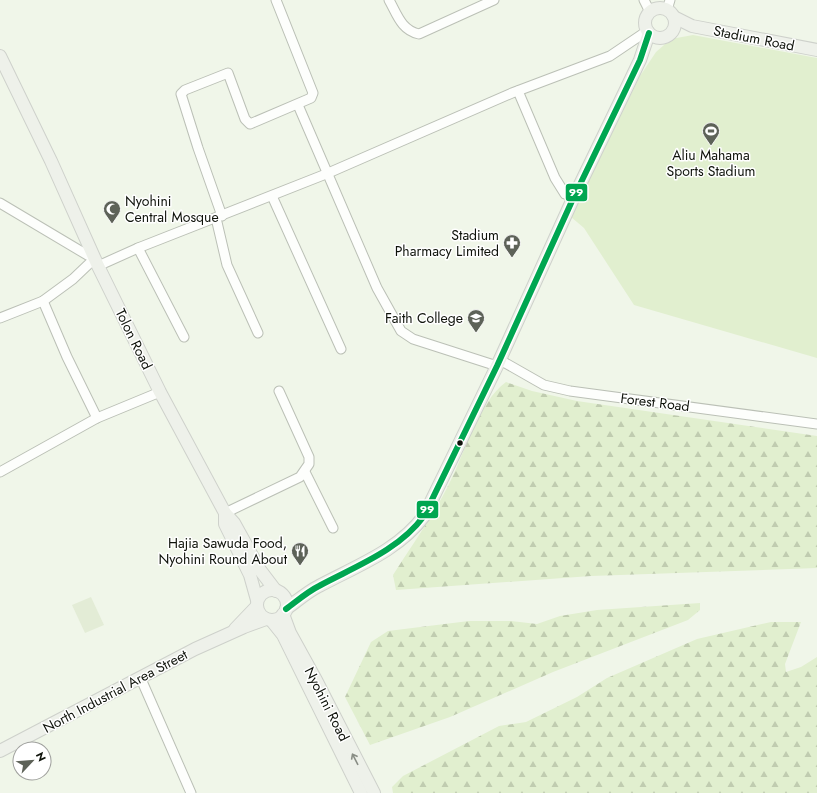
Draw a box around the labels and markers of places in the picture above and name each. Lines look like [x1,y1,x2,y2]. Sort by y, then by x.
sports icon: Aliu Mahama Sports Stadium [701,121,721,146]
place label: Aliu Mahama Sports Stadium [667,145,755,181]
place label: Nyohini Central Mosque [125,191,219,227]
mosque icon: Nyohini Central Mosque [102,199,122,224]
place label: Stadium Pharmacy Limited [395,225,499,261]
pharmacy icon: Stadium Pharmacy Limited [502,233,522,258]
place label: Faith College [385,308,463,328]
school or university icon: Faith College [466,308,486,333]
unlabelled marker [455,438,465,448]
place label: Hajia Sawuda Food, Nyohini Round About [158,533,288,569]
restaurant icon: Hajia Sawuda Food, Nyohini Round About [290,541,310,566]

